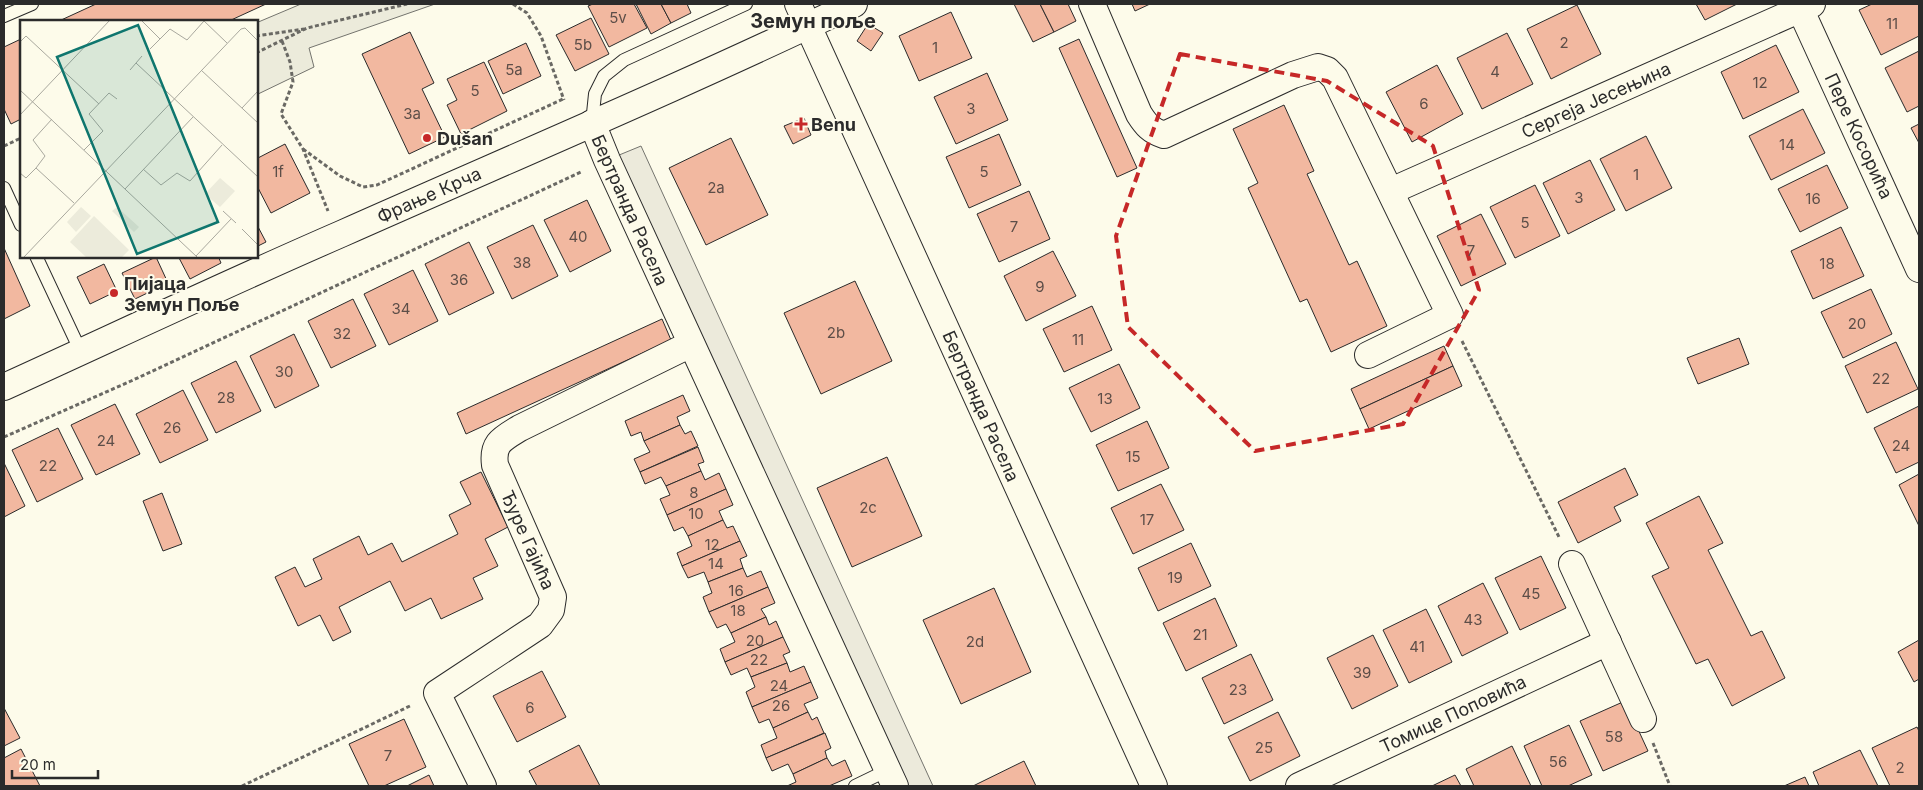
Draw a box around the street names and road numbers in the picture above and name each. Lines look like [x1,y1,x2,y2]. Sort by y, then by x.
street label: Сергеја Јесењина [1518,58,1674,142]
street label: Пере Косорића [1821,70,1897,202]
street label: Бертранда Расела [587,131,673,289]
street label: Фрање Крча [374,163,484,227]
street label: Бертранда Расела [938,327,1024,485]
street label: Ђуре Гајића [497,487,559,593]
street label: Томице Поповића [1377,671,1529,757]

